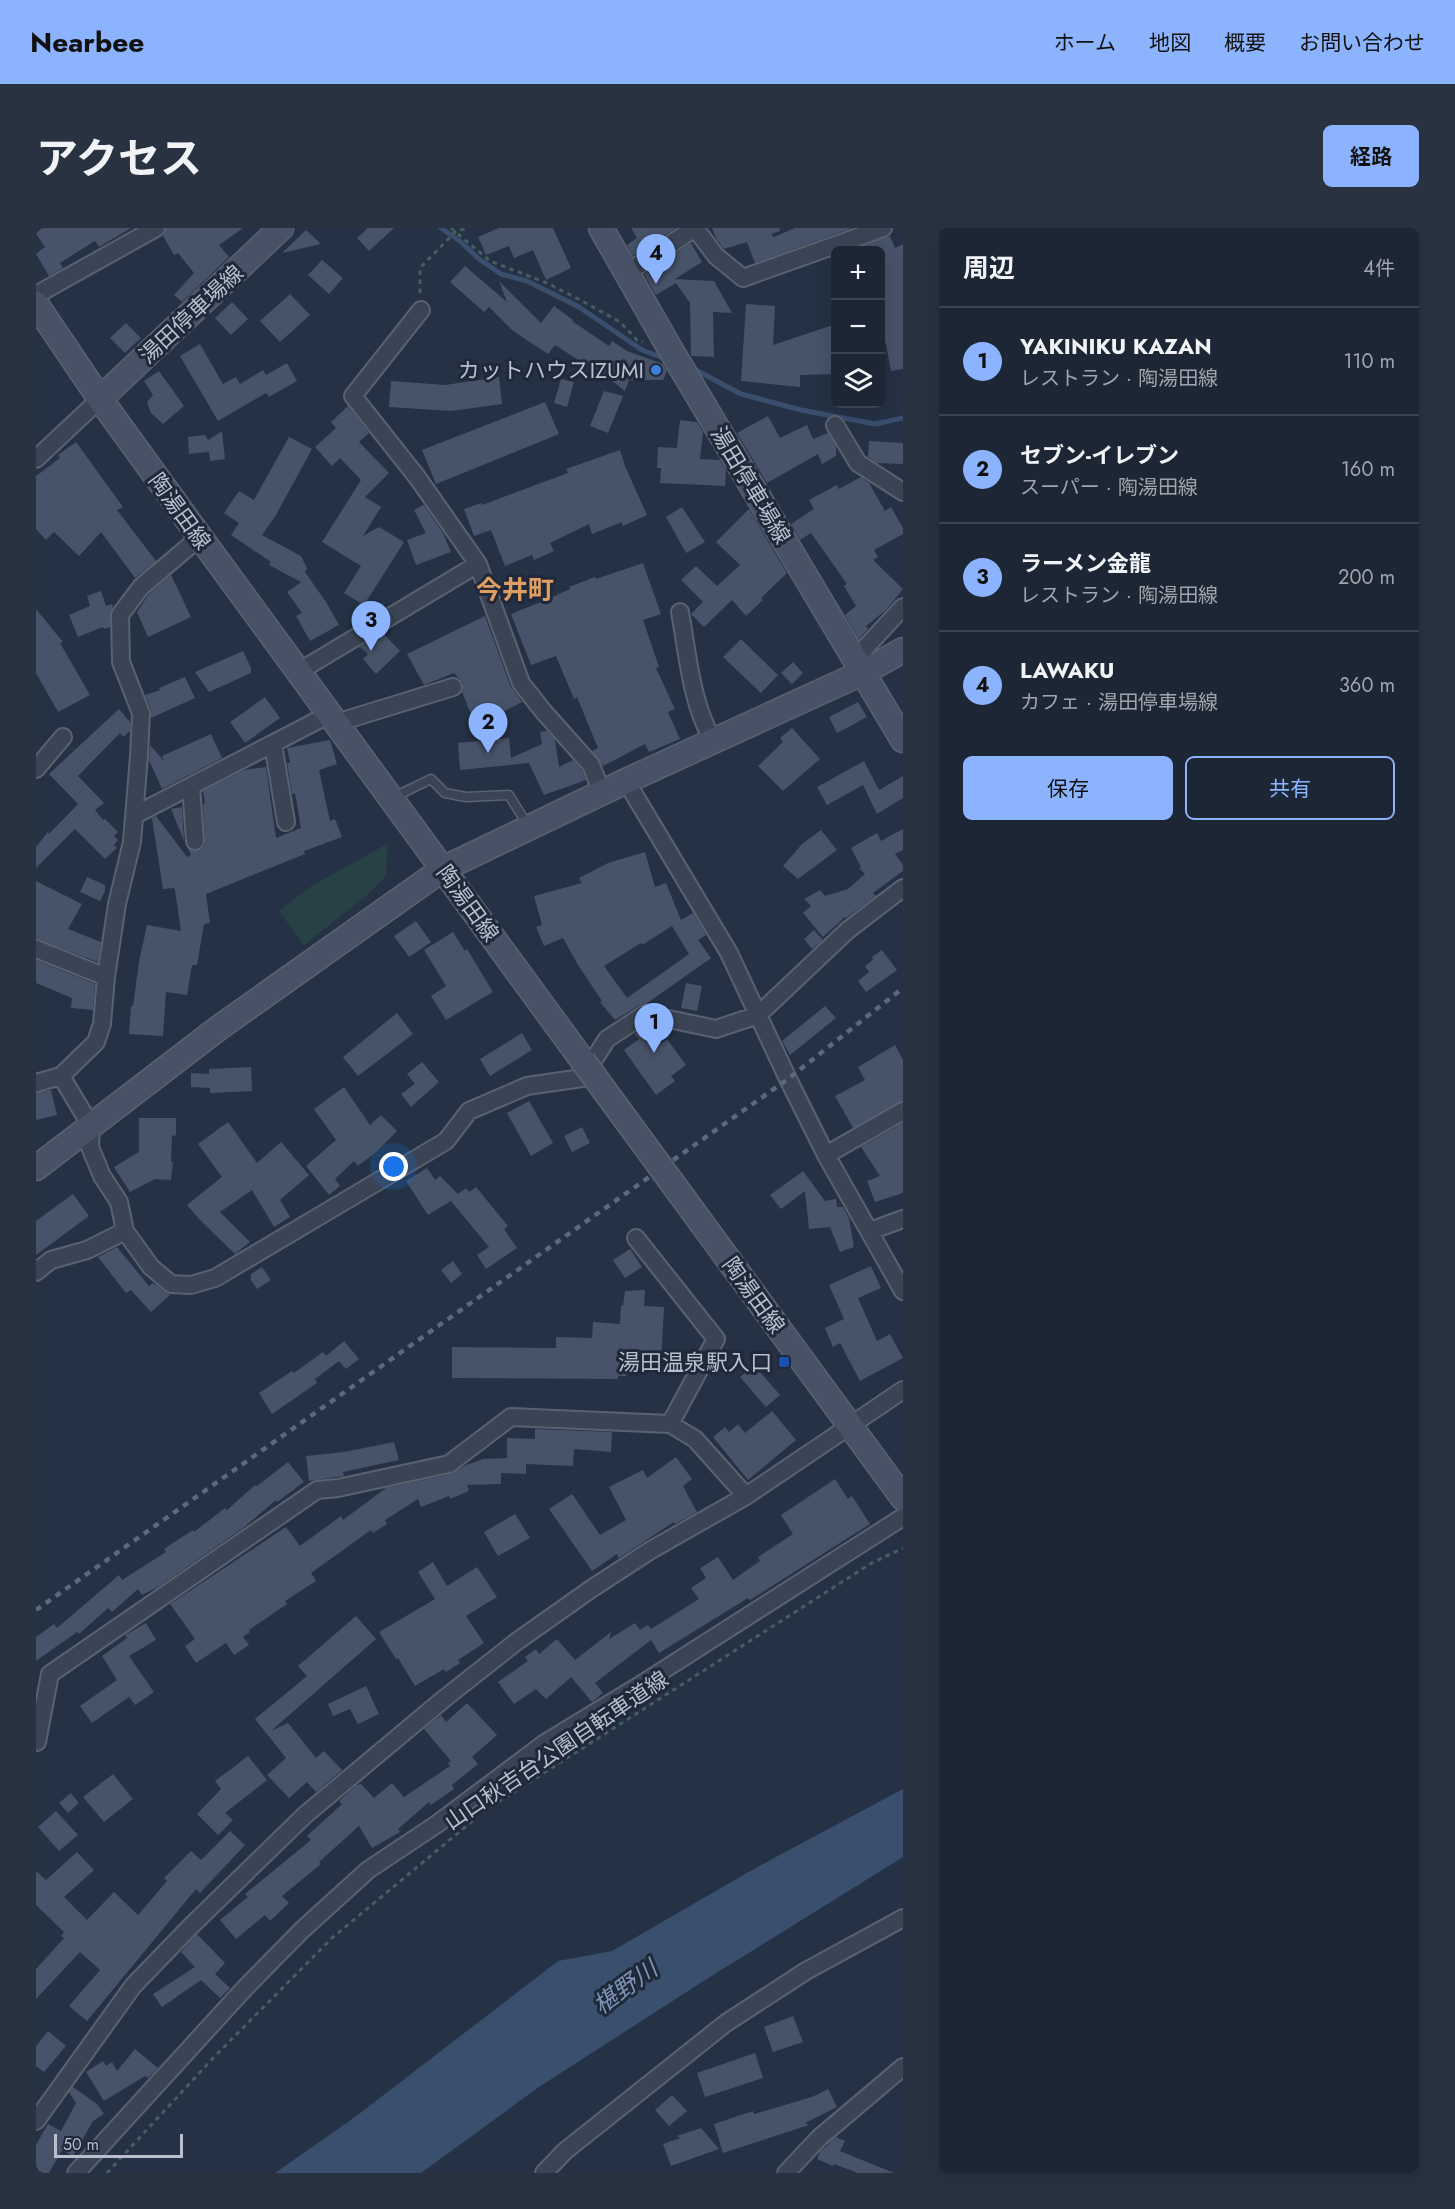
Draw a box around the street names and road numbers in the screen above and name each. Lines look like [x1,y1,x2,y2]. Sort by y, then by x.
street label: 湯田停車場線 [132,257,250,371]
street label: 湯田停車場線 [703,420,799,550]
street label: 陶湯田線 [141,466,219,556]
street label: 陶湯田線 [429,858,507,948]
street label: 陶湯田線 [715,1250,793,1340]
street label: 山口秋吉台公園自転車道線 [438,1663,674,1837]

